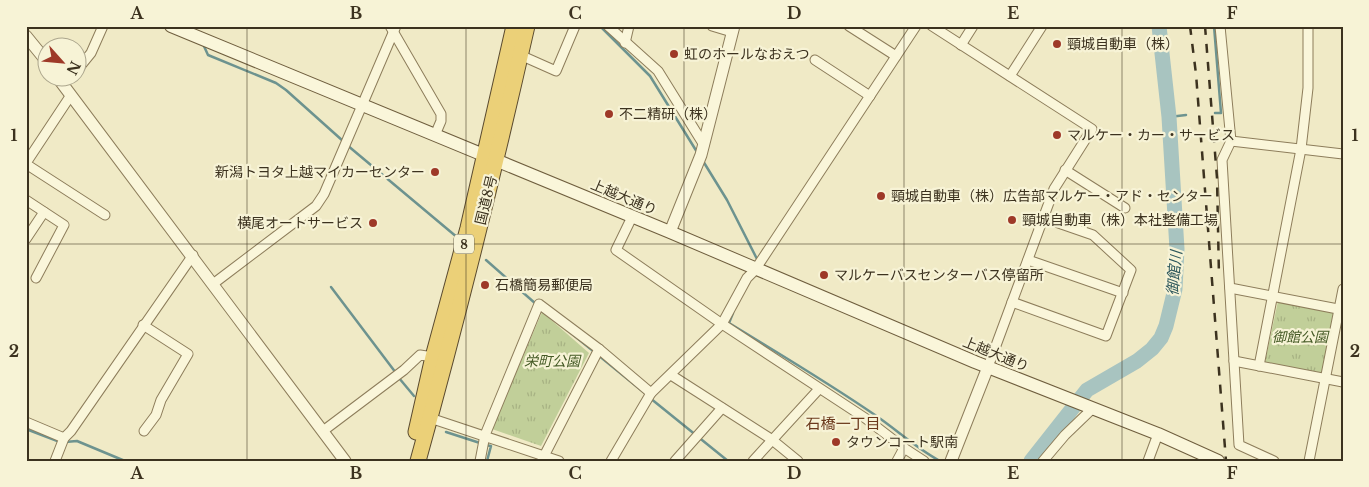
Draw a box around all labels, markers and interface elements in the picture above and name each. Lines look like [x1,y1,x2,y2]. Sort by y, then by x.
text: A [130,3,145,23]
text: B [350,3,363,23]
text: C [568,3,582,23]
text: D [787,3,801,23]
text: E [1007,3,1019,23]
text: F [1226,3,1238,23]
place label: 頸城自動車（株） [1067,35,1179,53]
north arrow [38,38,88,88]
marker: 頸城自動車（株） [1051,38,1063,50]
place label: 虹のホールなおえつ [684,45,810,63]
marker: 虹のホールなおえつ [668,48,680,60]
text: N [63,58,85,78]
place label: 不二精研（株） [619,105,717,123]
marker: 不二精研（株） [603,108,615,120]
text: 1 [11,125,18,145]
text: 1 [1352,125,1359,145]
place label: マルケー・カー・サービス [1067,126,1235,144]
marker: マルケー・カー・サービス [1051,129,1063,141]
place label: 新潟トヨタ上越マイカーセンター [215,163,425,181]
marker: 新潟トヨタ上越マイカーセンター [429,166,441,178]
street label: 国道8号 [471,173,501,227]
street label: 上越大通り [588,175,660,219]
place label: 頸城自動車（株）広告部マルケー・アド・センター [891,187,1213,205]
marker: 頸城自動車（株）広告部マルケー・アド・センター [875,190,887,202]
place label: 頸城自動車（株）本社整備工場 [1022,211,1218,229]
place label: 横尾オートサービス [237,214,363,232]
marker: 頸城自動車（株）本社整備工場 [1006,214,1018,226]
marker: 横尾オートサービス [367,217,379,229]
road number: 8 [454,234,474,253]
water label: 御館川 [1163,248,1186,296]
place label: マルケーバスセンターバス停留所 [834,266,1044,284]
marker: マルケーバスセンターバス停留所 [818,269,830,281]
place label: 石橋簡易郵便局 [495,276,593,294]
marker: 石橋簡易郵便局 [479,279,491,291]
park label: 御館公園 [1272,328,1330,346]
street label: 上越大通り [960,333,1032,375]
text: 2 [9,341,19,361]
text: 2 [1350,341,1360,361]
park label: 栄町公園 [524,352,582,370]
district label: 石橋一丁目 [805,414,881,433]
place label: タウンコート駅南 [846,433,958,451]
marker: タウンコート駅南 [830,436,842,448]
text: A [130,463,145,483]
text: B [350,463,363,483]
text: C [568,463,582,483]
text: D [787,463,801,483]
text: E [1007,463,1019,483]
text: F [1226,463,1238,483]

